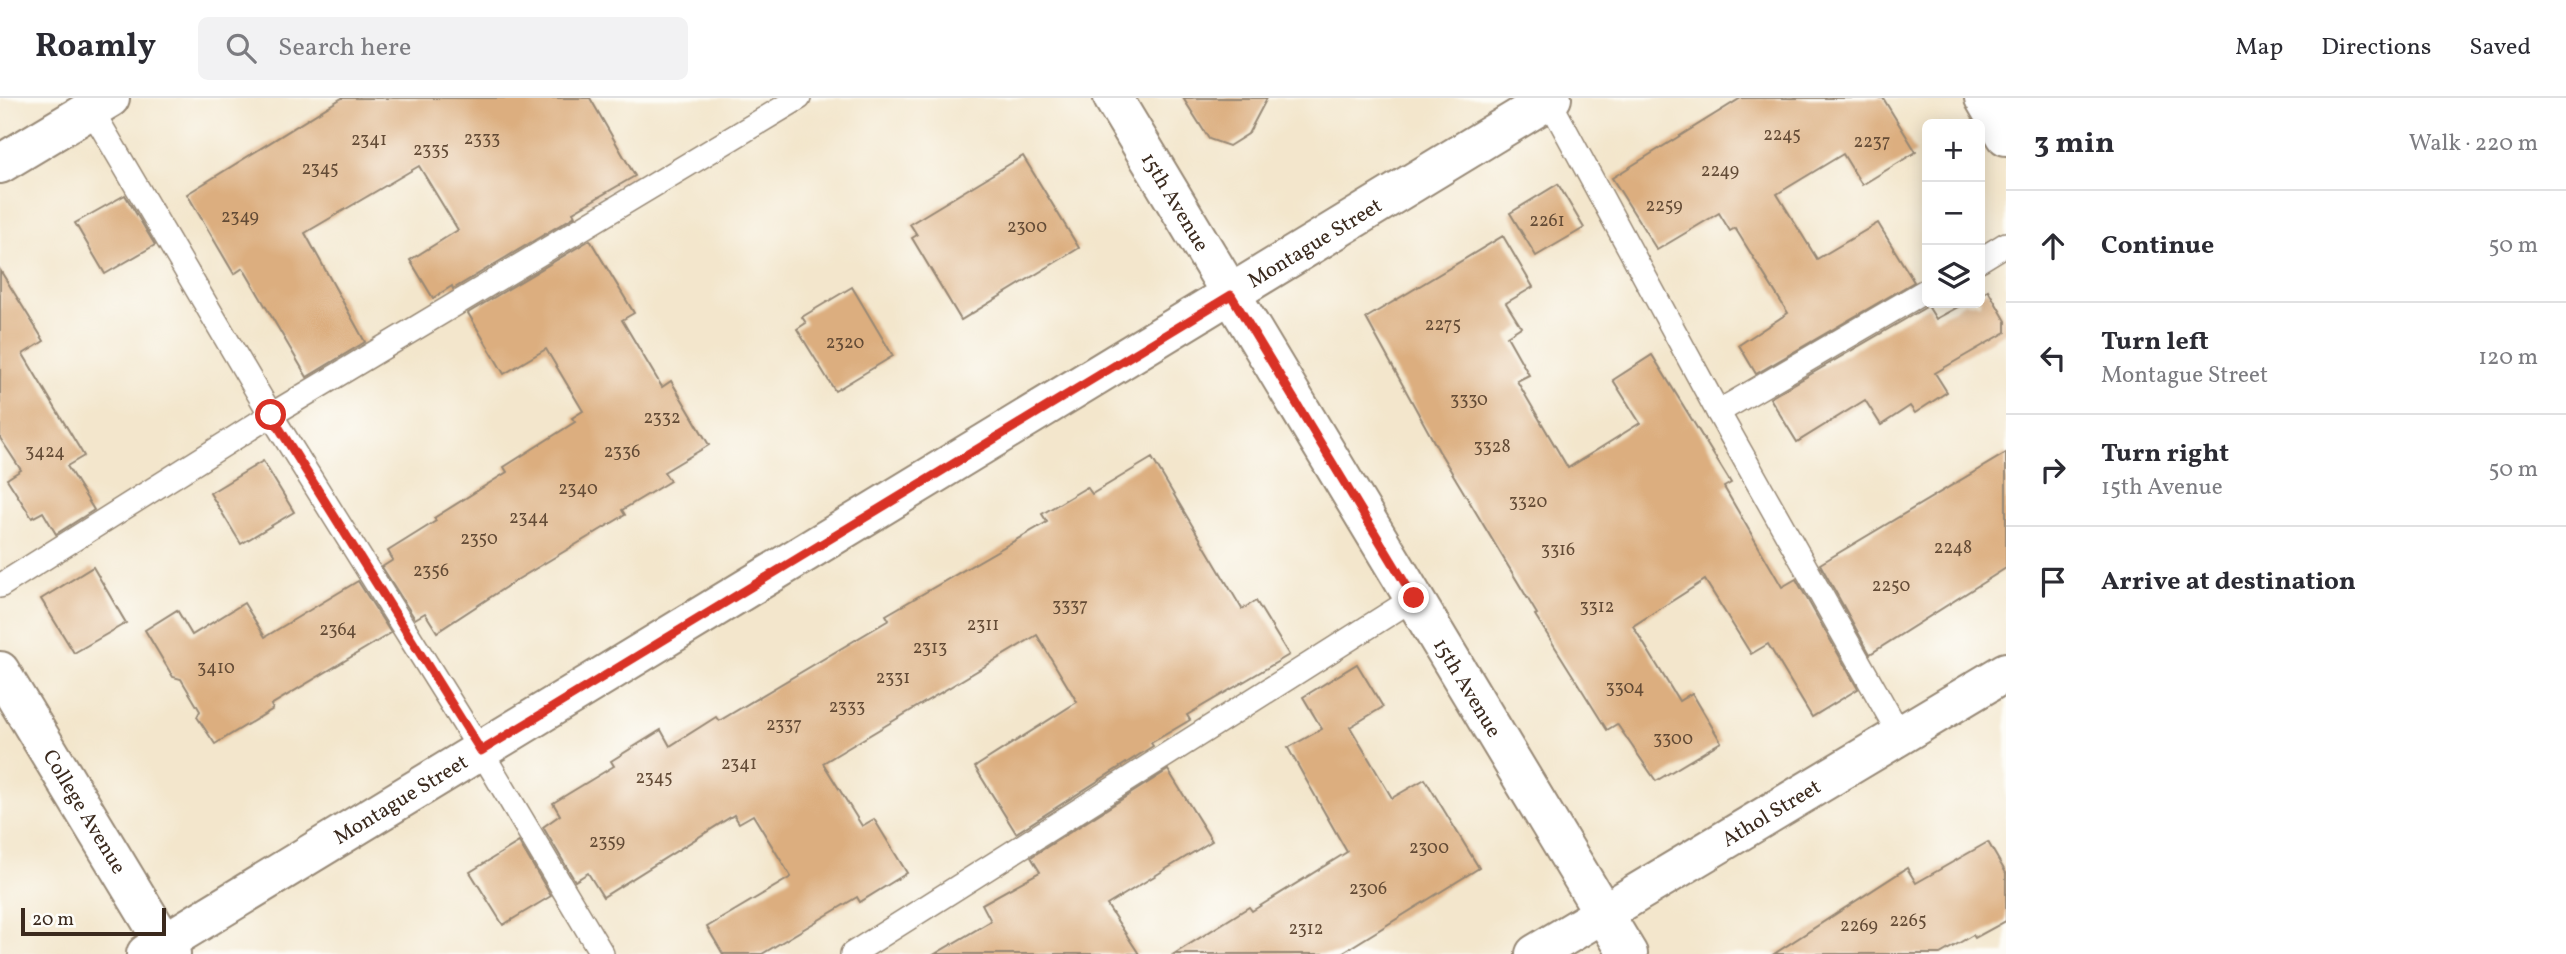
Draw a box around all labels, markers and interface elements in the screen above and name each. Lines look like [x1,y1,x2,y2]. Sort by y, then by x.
search box [198,17,688,80]
text: Roamly [35,25,156,71]
icon: search [222,29,260,67]
text: Search here [278,30,411,66]
text: Map [2235,31,2283,65]
text: Directions [2321,31,2431,65]
text: Saved [2469,31,2531,65]
map controls [1922,119,1985,308]
button: + [1922,119,1985,182]
house number: 2245 [1763,123,1801,148]
text: 3 min [2034,123,2115,165]
house number: 2333 [464,127,500,152]
house number: 2341 [351,128,387,153]
text: Walk · 220 m [2409,128,2538,160]
house number: 2237 [1854,130,1890,155]
house number: 2335 [413,138,449,163]
street label: 15th Avenue [1133,147,1215,258]
house number: 2345 [301,157,339,182]
house number: 2249 [1701,159,1739,184]
button: − [1922,182,1985,245]
street label: Montague Street [1243,192,1388,296]
house number: 2259 [1646,194,1682,219]
house number: 2349 [221,205,259,230]
house number: 2261 [1529,209,1565,234]
house number: 2300 [1007,215,1047,240]
icon: ahead [2034,227,2072,265]
text: Continue [2101,228,2214,264]
text: 50 m [2489,230,2538,262]
button: layers [1922,245,1985,308]
house number: 2275 [1425,313,1461,338]
text: Turn left [2101,324,2209,360]
house number: 2320 [826,331,865,356]
icon: left [2034,339,2072,377]
text: 120 m [2478,342,2538,374]
text: Montague Street [2101,360,2268,392]
house number: 3330 [1450,388,1488,413]
route start [255,399,286,430]
house number: 2332 [643,406,681,431]
house number: 3328 [1473,435,1511,460]
text: Turn right [2101,436,2229,472]
house number: 3424 [25,440,65,465]
house number: 2336 [604,440,640,465]
icon: right [2034,451,2072,489]
text: 50 m [2489,454,2538,486]
text: 15th Avenue [2101,472,2223,504]
house number: 2340 [558,477,598,502]
house number: 3320 [1509,490,1547,515]
house number: 2344 [509,506,549,531]
house number: 2350 [460,527,498,552]
house number: 2248 [1934,536,1972,561]
house number: 3316 [1541,538,1575,563]
house number: 2356 [413,559,449,584]
icon: arrive [2034,563,2072,601]
text: Arrive at destination [2101,564,2356,600]
house number: 2250 [1872,574,1910,599]
route end [1398,582,1429,613]
house number: 3337 [1052,594,1088,619]
house number: 3312 [1580,595,1615,620]
house number: 2311 [967,613,999,638]
house number: 2364 [319,618,357,643]
street label: 15th Avenue [1425,633,1507,743]
house number: 2313 [913,636,947,661]
house number: 3410 [197,656,235,681]
house number: 2331 [876,666,910,691]
house number: 3304 [1605,676,1645,701]
house number: 2333 [829,695,865,720]
house number: 2337 [766,713,802,738]
house number: 3300 [1653,727,1693,752]
street label: College Avenue [35,744,132,880]
street label: Montague Street [329,748,474,852]
house number: 2341 [721,752,757,777]
house number: 2345 [635,766,673,791]
street label: Athol Street [1717,773,1827,855]
house number: 2359 [589,830,625,855]
house number: 2300 [1409,836,1449,861]
house number: 2306 [1349,877,1387,902]
scale bar [21,905,166,937]
text: 20 m [32,907,74,933]
house number: 2265 [1889,909,1927,934]
house number: 2269 [1840,914,1878,939]
house number: 2312 [1288,917,1324,942]

